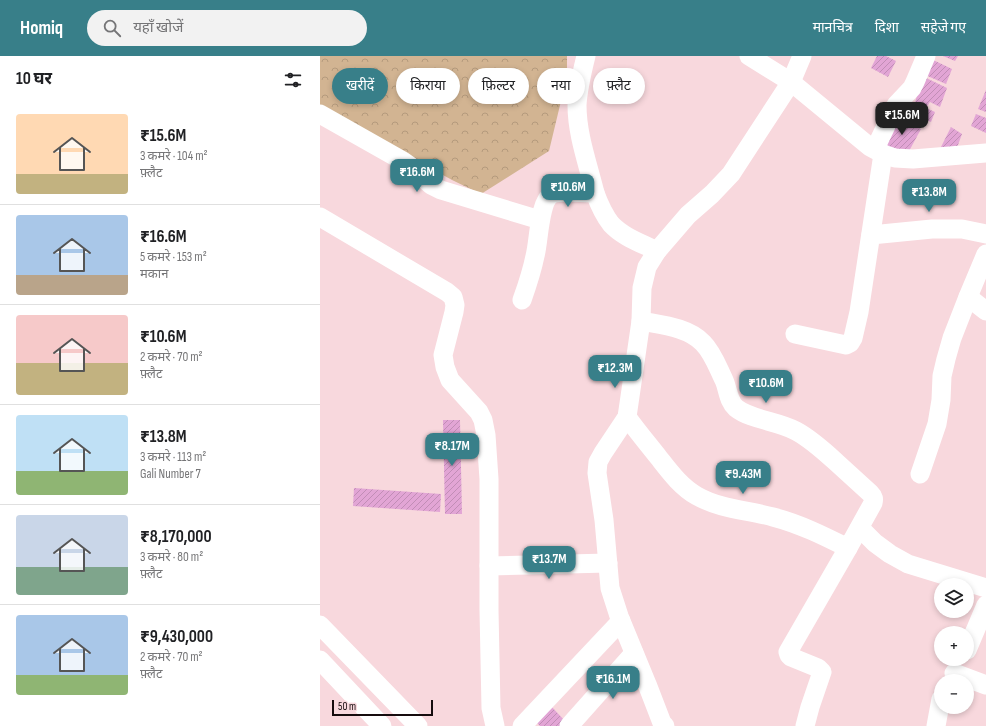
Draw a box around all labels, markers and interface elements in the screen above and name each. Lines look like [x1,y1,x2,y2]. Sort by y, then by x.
search box [87,10,367,46]
text: Homiq [20,17,63,40]
icon: search [101,17,123,39]
text: यहाँ खोजें [133,18,183,37]
text: मानचित्र [813,19,853,36]
text: दिशा [875,19,899,36]
text: सहेजे गए [921,19,966,36]
chip: खरीदें [332,68,388,104]
chip: किराया [396,68,460,104]
chip: फ़िल्टर [468,68,529,104]
chip: नया [537,68,585,104]
chip: फ़्लैट [593,68,645,104]
text: 10 घर [16,69,52,89]
icon: filters [282,69,304,91]
pin: ₹15.6M [869,102,935,136]
text: ₹15.6M [884,107,920,123]
text: ₹15.6M [140,126,186,146]
icon: home [48,130,96,178]
text: 3 कमरे · 104 m² [140,148,208,164]
pin: ₹16.6M [384,159,450,193]
text: ₹16.6M [399,164,435,180]
text: फ़्लैट [140,165,163,181]
pin: ₹10.6M [535,174,601,208]
text: ₹10.6M [550,179,586,195]
pin: ₹13.8M [896,179,962,213]
text: ₹13.8M [911,184,947,200]
text: ₹16.6M [140,227,186,247]
icon: home [48,231,96,279]
text: 5 कमरे · 153 m² [140,249,207,265]
text: मकान [140,266,168,282]
text: ₹10.6M [140,327,186,347]
icon: home [48,331,96,379]
text: 2 कमरे · 70 m² [140,349,203,365]
pin: ₹12.3M [582,355,648,389]
text: ₹12.3M [597,360,633,376]
text: फ़्लैट [140,366,163,382]
pin: ₹10.6M [733,370,799,404]
text: ₹10.6M [748,375,784,391]
text: ₹13.8M [140,427,187,447]
icon: home [48,431,96,479]
pin: ₹8.17M [419,433,485,467]
text: ₹8.17M [434,438,470,454]
text: 3 कमरे · 113 m² [140,449,206,465]
pin: ₹9.43M [710,461,776,495]
text: Gali Number 7 [140,466,201,482]
text: ₹9.43M [725,466,761,482]
text: ₹8,170,000 [140,527,212,547]
icon: home [48,531,96,579]
pin: ₹13.7M [516,546,582,580]
text: 3 कमरे · 80 m² [140,549,203,565]
text: ₹13.7M [532,551,566,567]
text: फ़्लैट [140,566,163,582]
map controls [934,578,974,714]
button: layers [934,578,974,618]
button: + [934,626,974,666]
text: ₹9,430,000 [140,627,213,647]
icon: home [48,631,96,679]
text: 2 कमरे · 70 m² [140,649,203,665]
text: फ़्लैट [140,666,163,682]
pin: ₹16.1M [580,666,646,700]
text: ₹16.1M [596,671,630,687]
button: − [934,674,974,714]
scale bar [332,698,433,717]
text: 50 m [338,700,356,713]

